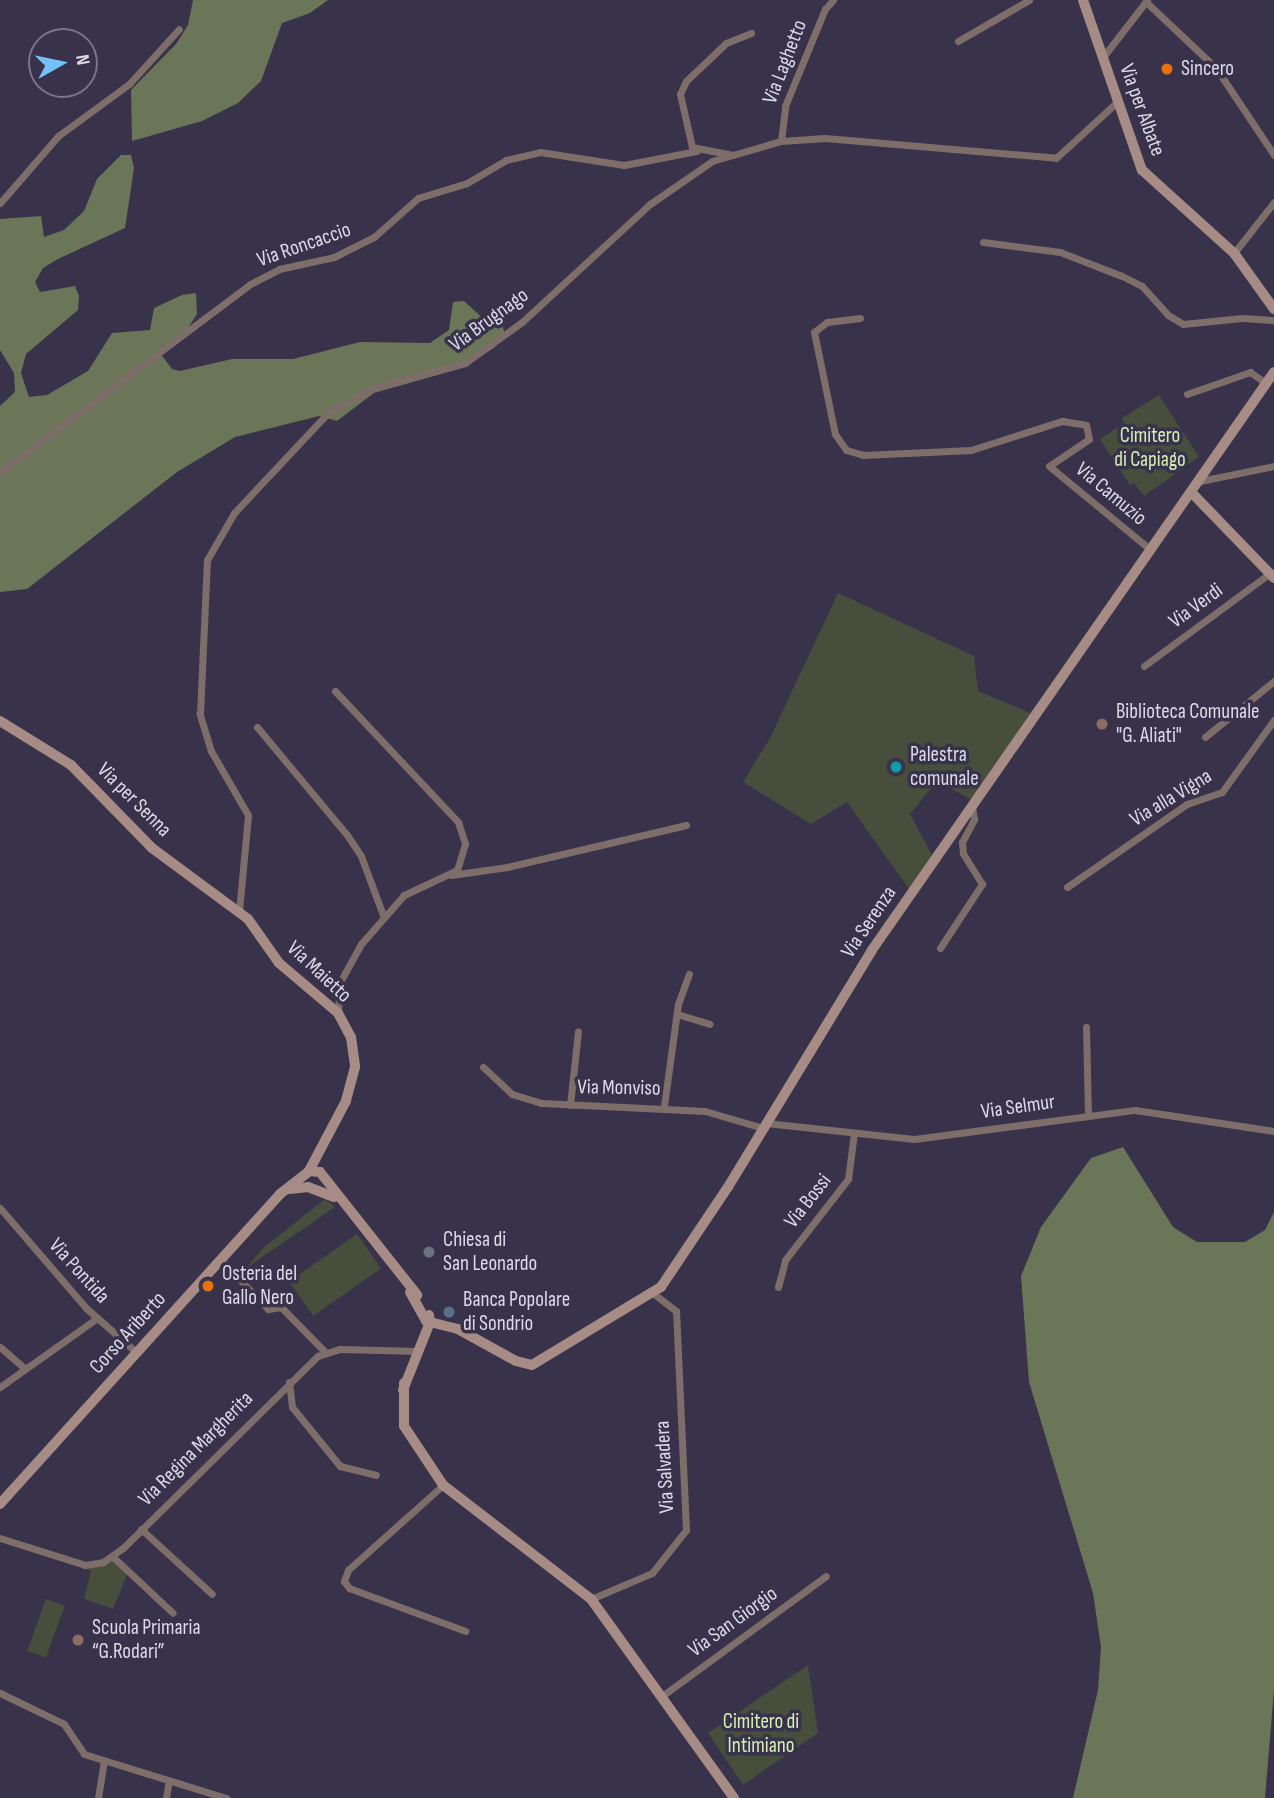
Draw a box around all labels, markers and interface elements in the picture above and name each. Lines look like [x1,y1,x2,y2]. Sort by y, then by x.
street label: Via Laghetto [758,17,812,107]
north arrow [28,28,98,98]
text: N [70,53,94,67]
place label: Sincero [1181,56,1234,82]
street label: Via per Albate [1114,61,1170,159]
marker: Sincero [1159,61,1175,77]
street label: Via Roncaccio [254,217,354,273]
street label: Via Brugnago [445,283,533,357]
park label: Cimitero di Capiago [1114,423,1186,473]
street label: Via Camuzio [1070,457,1152,531]
street label: Via Verdi [1164,578,1228,634]
place label: Biblioteca Comunale "G. Aliati" [1116,699,1260,749]
marker: Biblioteca Comunale "G. Aliati" [1094,716,1110,732]
place label: Palestra comunale [910,742,979,792]
street label: Via per Senna [92,758,176,842]
marker: Palestra comunale [888,759,904,775]
street label: Via alla Vigna [1126,764,1216,832]
street label: Via Serenza [836,881,902,963]
street label: Via Maietto [282,936,356,1008]
street label: Via Monviso [577,1075,661,1101]
street label: Via Selmur [979,1089,1057,1125]
street label: Via Bossi [779,1169,837,1233]
place label: Chiesa di San Leonardo [443,1227,537,1277]
street label: Via Pontida [43,1233,115,1309]
marker: Chiesa di San Leonardo [421,1244,437,1260]
place label: Osteria del Gallo Nero [222,1261,297,1311]
marker: Osteria del Gallo Nero [200,1278,216,1294]
street label: Corso Ariberto [85,1287,171,1379]
place label: Banca Popolare di Sondrio [463,1287,570,1337]
marker: Banca Popolare di Sondrio [441,1304,457,1320]
street label: Via Regina Margherita [134,1387,258,1511]
street label: Via Salvadera [650,1420,680,1514]
street label: Via San Giorgio [684,1581,782,1663]
place label: Scuola Primaria “G.Rodari” [92,1615,201,1665]
marker: Scuola Primaria “G.Rodari” [70,1632,86,1648]
park label: Cimitero di Intimiano [723,1709,799,1759]

